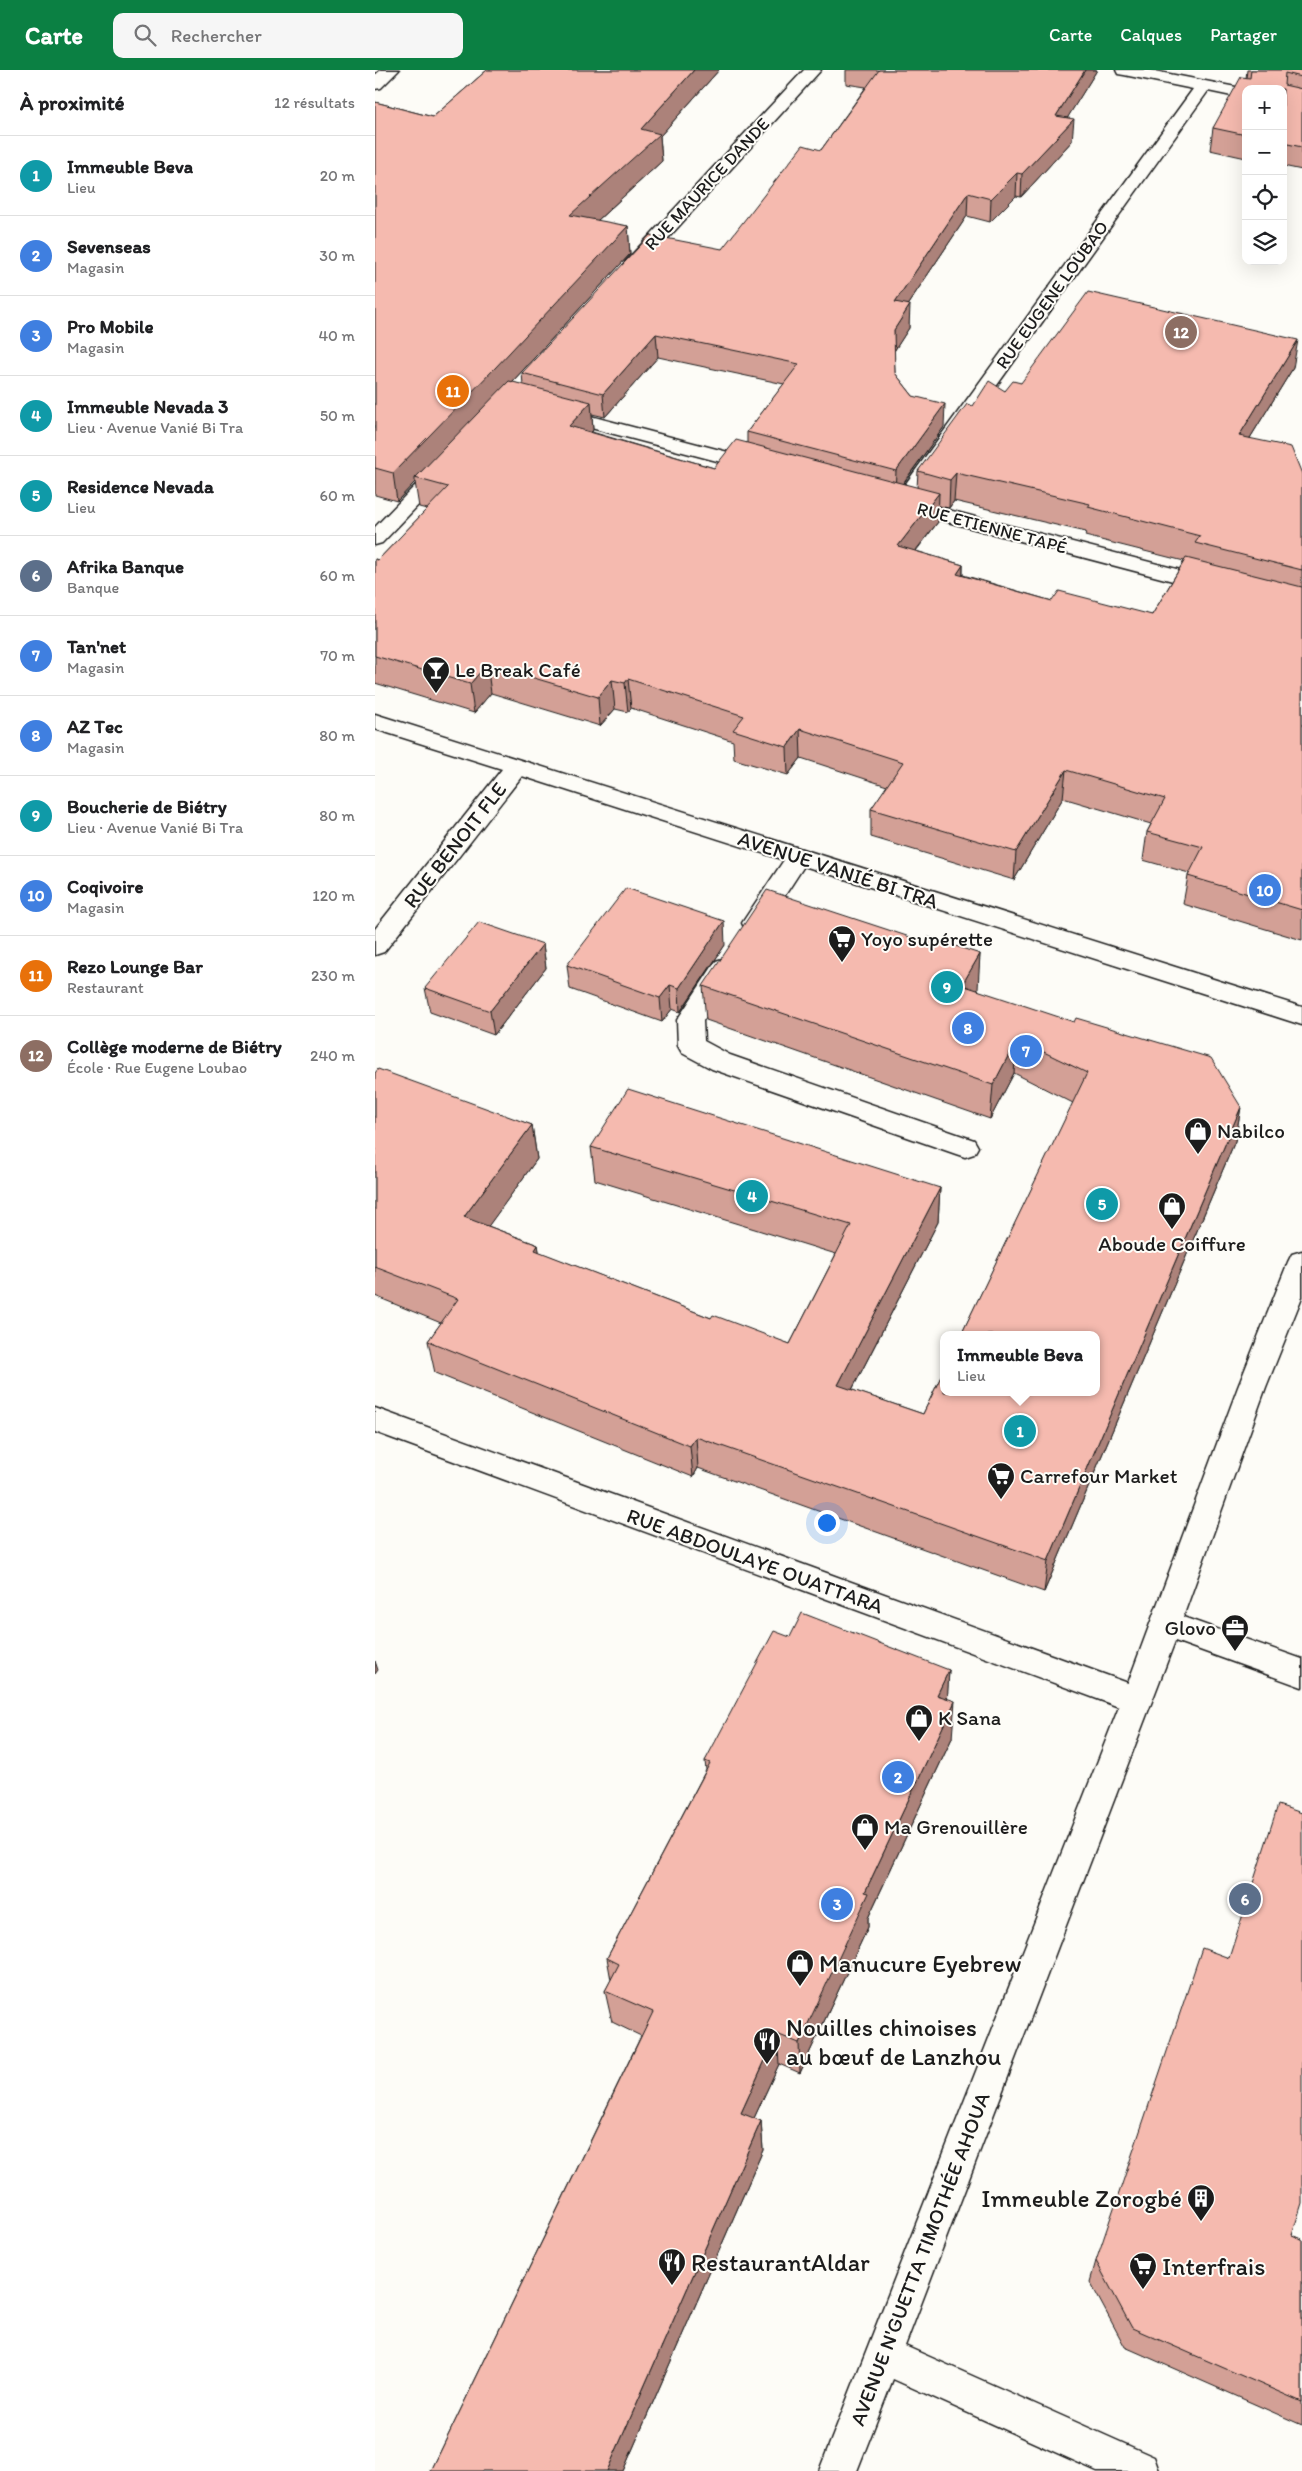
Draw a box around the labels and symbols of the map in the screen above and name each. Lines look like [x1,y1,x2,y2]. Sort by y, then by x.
street label: RUE MAURICE DANDE [640,113,774,255]
street label: RUE EUGENE LOUBAO [991,217,1113,373]
pin: 12 [1165,313,1197,351]
pin: 11 [437,372,469,410]
street label: RUE ETIENNE TAPÉ [915,497,1069,559]
bar icon: Le Break Café [421,655,451,694]
place label: Le Break Café [455,657,581,682]
street label: RUE BENOIT FLE [398,777,511,912]
street label: AVENUE VANIÉ BI TRA [735,825,942,914]
pin: 10 [1249,871,1281,909]
supermarket icon: Yoyo supérette [827,924,857,963]
place label: Yoyo supérette [861,926,993,951]
pin: 9 [931,968,963,1006]
pin: 8 [952,1009,984,1047]
pin: 7 [1010,1032,1042,1070]
shop icon: Nabilco [1183,1116,1213,1155]
place label: Nabilco [1217,1118,1285,1143]
pin: 4 [736,1177,768,1215]
pin: 5 [1086,1185,1118,1223]
shop icon: Aboude Coiffure [1157,1191,1187,1230]
place label: Aboude Coiffure [1098,1231,1246,1256]
pin: 1 [1004,1412,1036,1450]
supermarket icon: Carrefour Market [986,1461,1016,1500]
place label: Carrefour Market [1020,1463,1178,1488]
street label: RUE ABDOULAYE OUATTARA [624,1502,887,1619]
your location [814,1510,840,1536]
office icon: Glovo [1220,1613,1250,1652]
place label: Glovo [1164,1615,1216,1640]
shop icon: K Sana [904,1703,934,1742]
place label: K Sana [938,1705,1001,1730]
pin: 2 [882,1758,914,1796]
shop icon: Ma Grenouillère [850,1812,880,1851]
place label: Ma Grenouillère [884,1814,1028,1839]
pin: 6 [1229,1880,1261,1918]
pin: 3 [821,1885,853,1923]
shop icon: Manucure Eyebrew [785,1948,815,1987]
place label: Manucure Eyebrew [819,1948,1022,1978]
place label: Nouilles chinoises au bœuf de Lanzhou [786,2012,1001,2071]
restaurant icon: Nouilles chinoises au bœuf de Lanzhou [752,2026,782,2065]
street label: AVENUE N'GUETTA TIMOTHÉE AHOUA [844,2088,995,2429]
place label: Immeuble Zorogbé [981,2183,1182,2213]
building icon: Immeuble Zorogbé [1186,2183,1216,2222]
restaurant icon: RestaurantAldar [657,2247,687,2286]
place label: RestaurantAldar [691,2247,870,2277]
supermarket icon: Interfrais [1128,2251,1158,2290]
place label: Interfrais [1162,2251,1265,2281]

